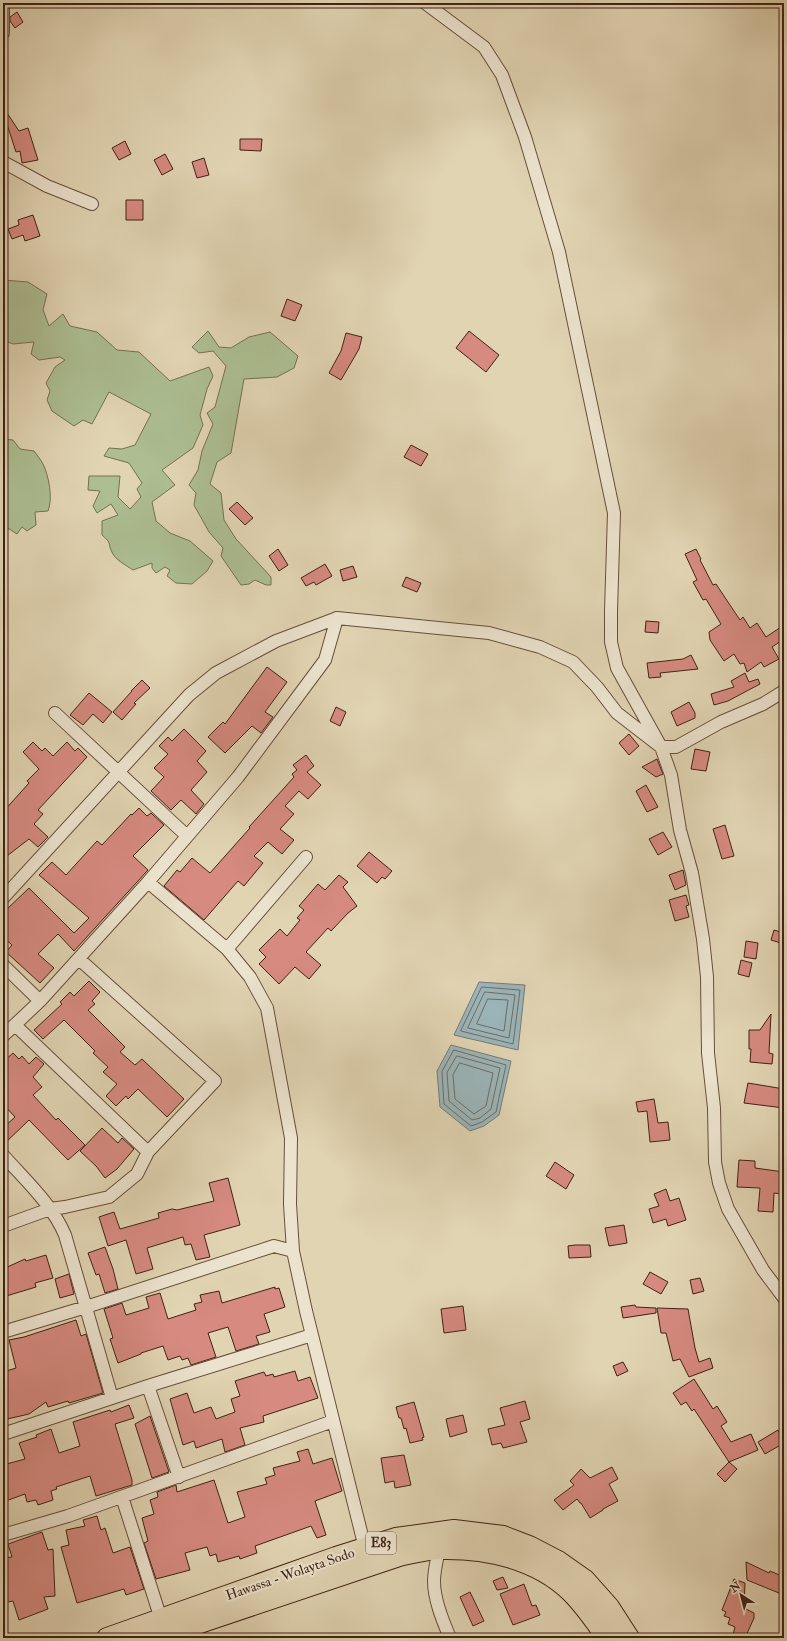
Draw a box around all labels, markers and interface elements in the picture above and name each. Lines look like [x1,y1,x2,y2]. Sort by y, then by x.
road number: E83 [366,1532,396,1554]
street label: Hawassa - Wolayta Sodo [223,1544,357,1605]
north arrow [721,1575,761,1615]
text: N [727,1578,744,1596]

